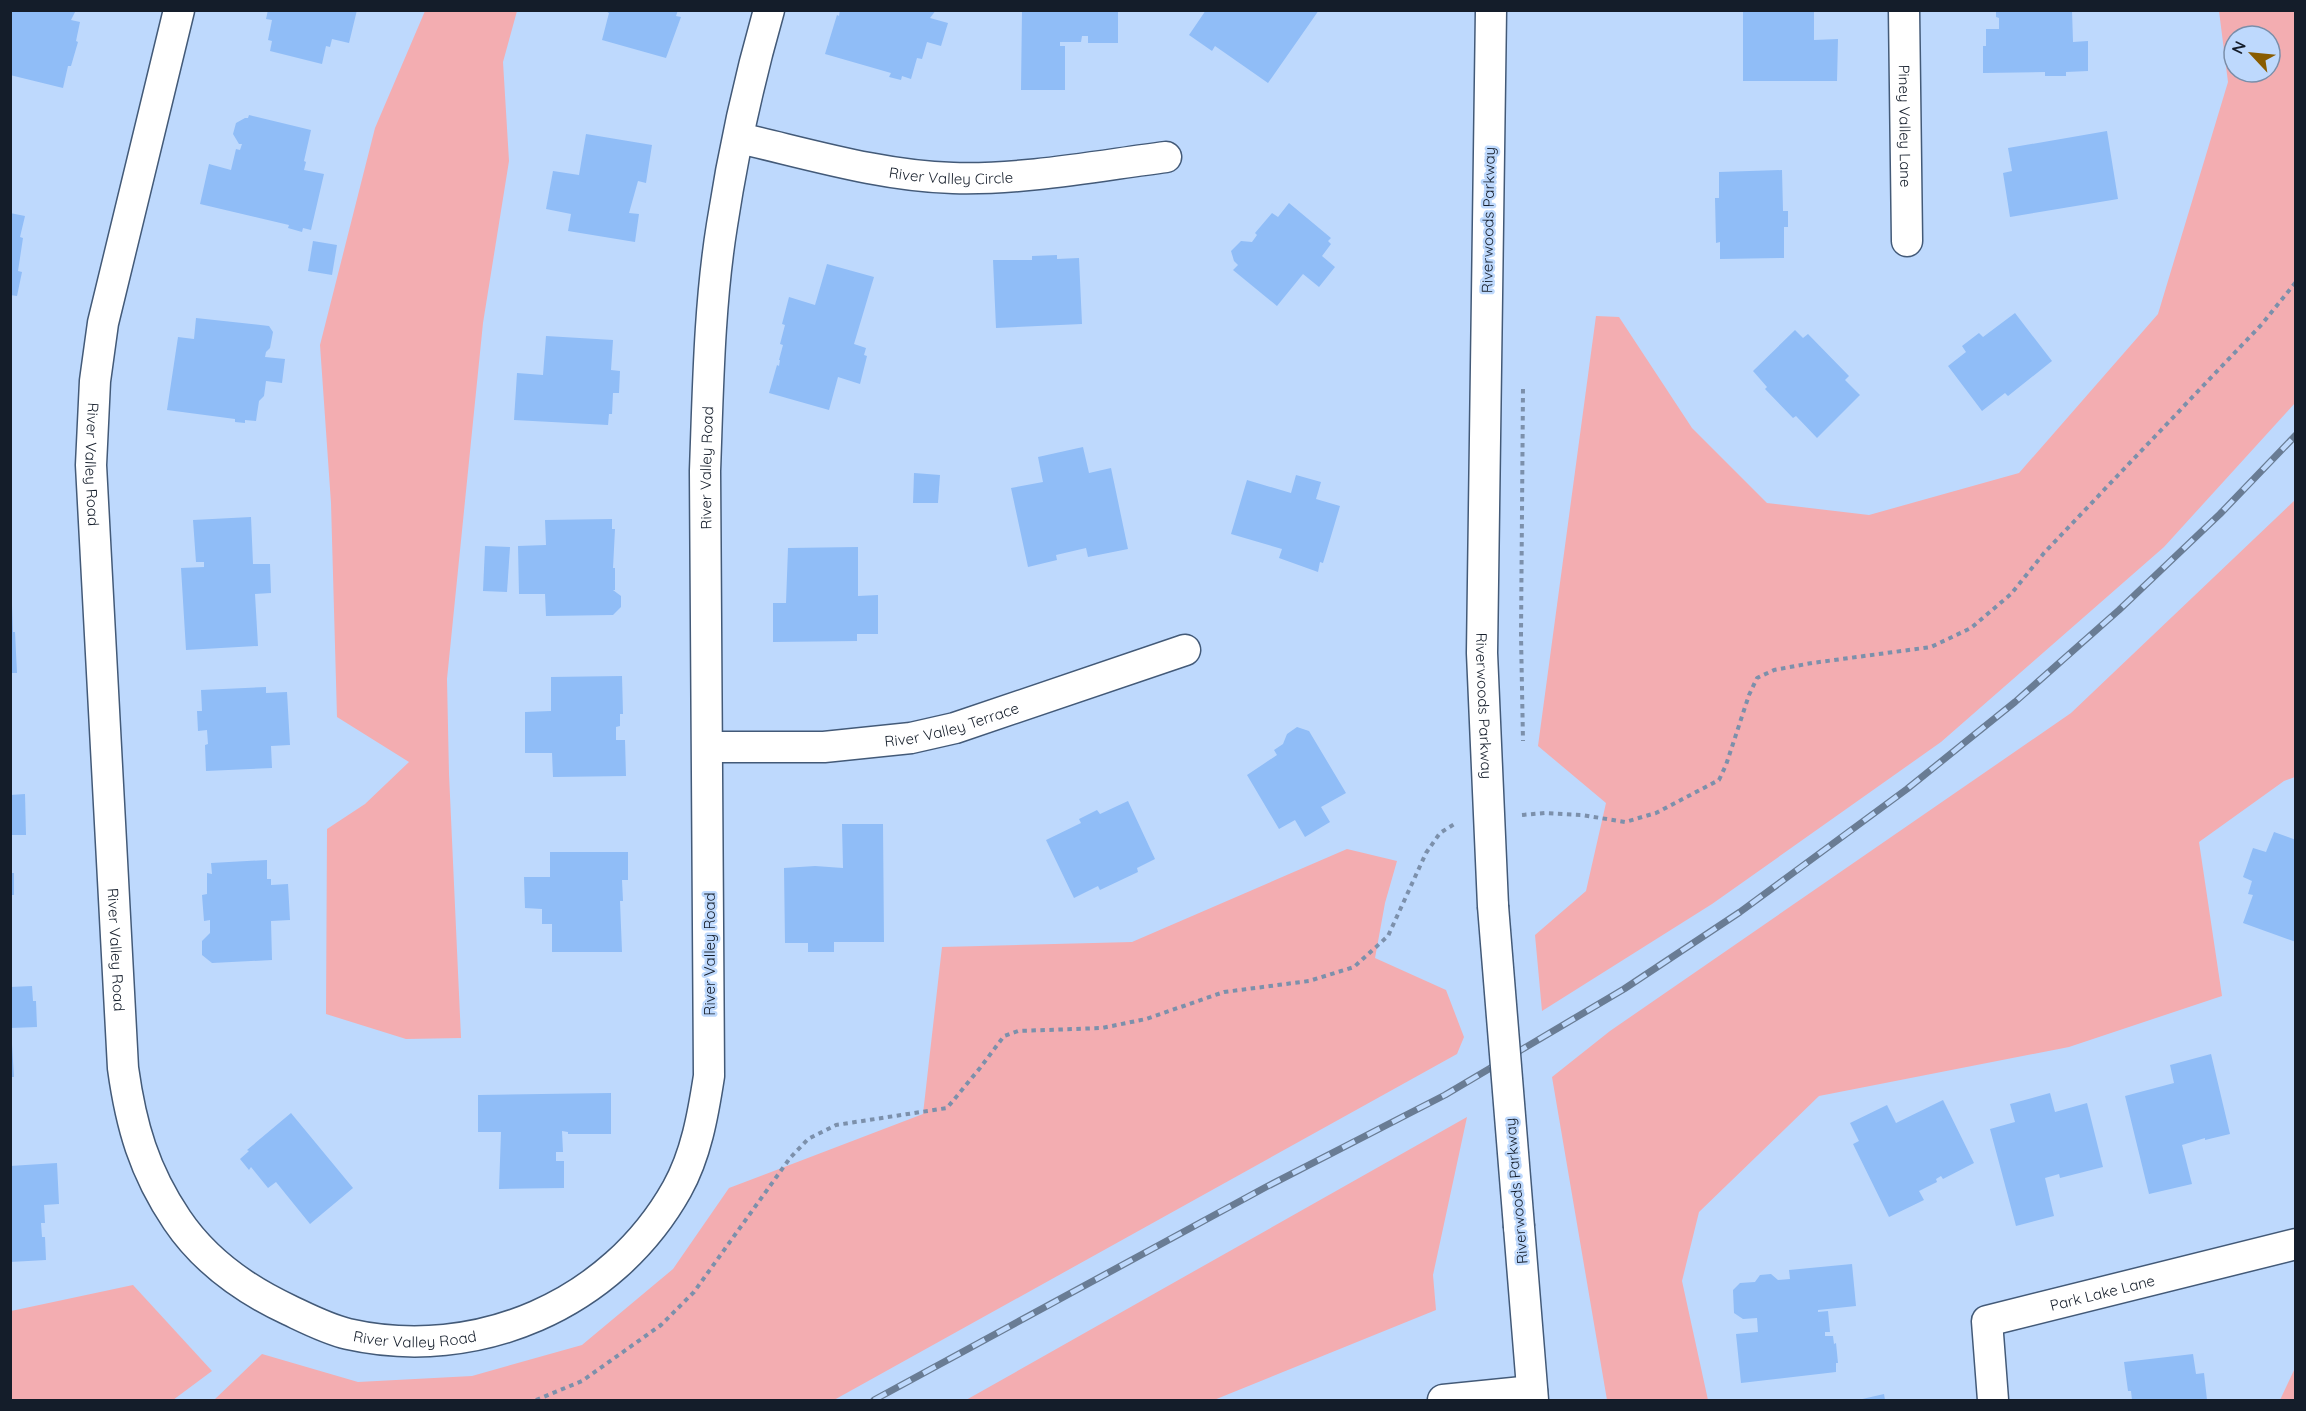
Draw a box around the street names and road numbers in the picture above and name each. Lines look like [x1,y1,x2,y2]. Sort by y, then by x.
street label: Piney Valley Lane [1895,64,1916,188]
street label: Riverwoods Parkway [1477,147,1499,293]
street label: River Valley Circle [888,162,1014,188]
street label: River Valley Road [81,402,104,526]
street label: River Valley Road [695,406,717,530]
street label: Riverwoods Parkway [1472,633,1497,780]
street label: River Valley Terrace [883,698,1021,750]
street label: River Valley Road [104,887,129,1012]
street label: River Valley Road [700,892,719,1016]
street label: Riverwoods Parkway [1500,1117,1532,1265]
street label: Park Lake Lane [2048,1270,2157,1314]
street label: River Valley Road [352,1326,478,1351]

